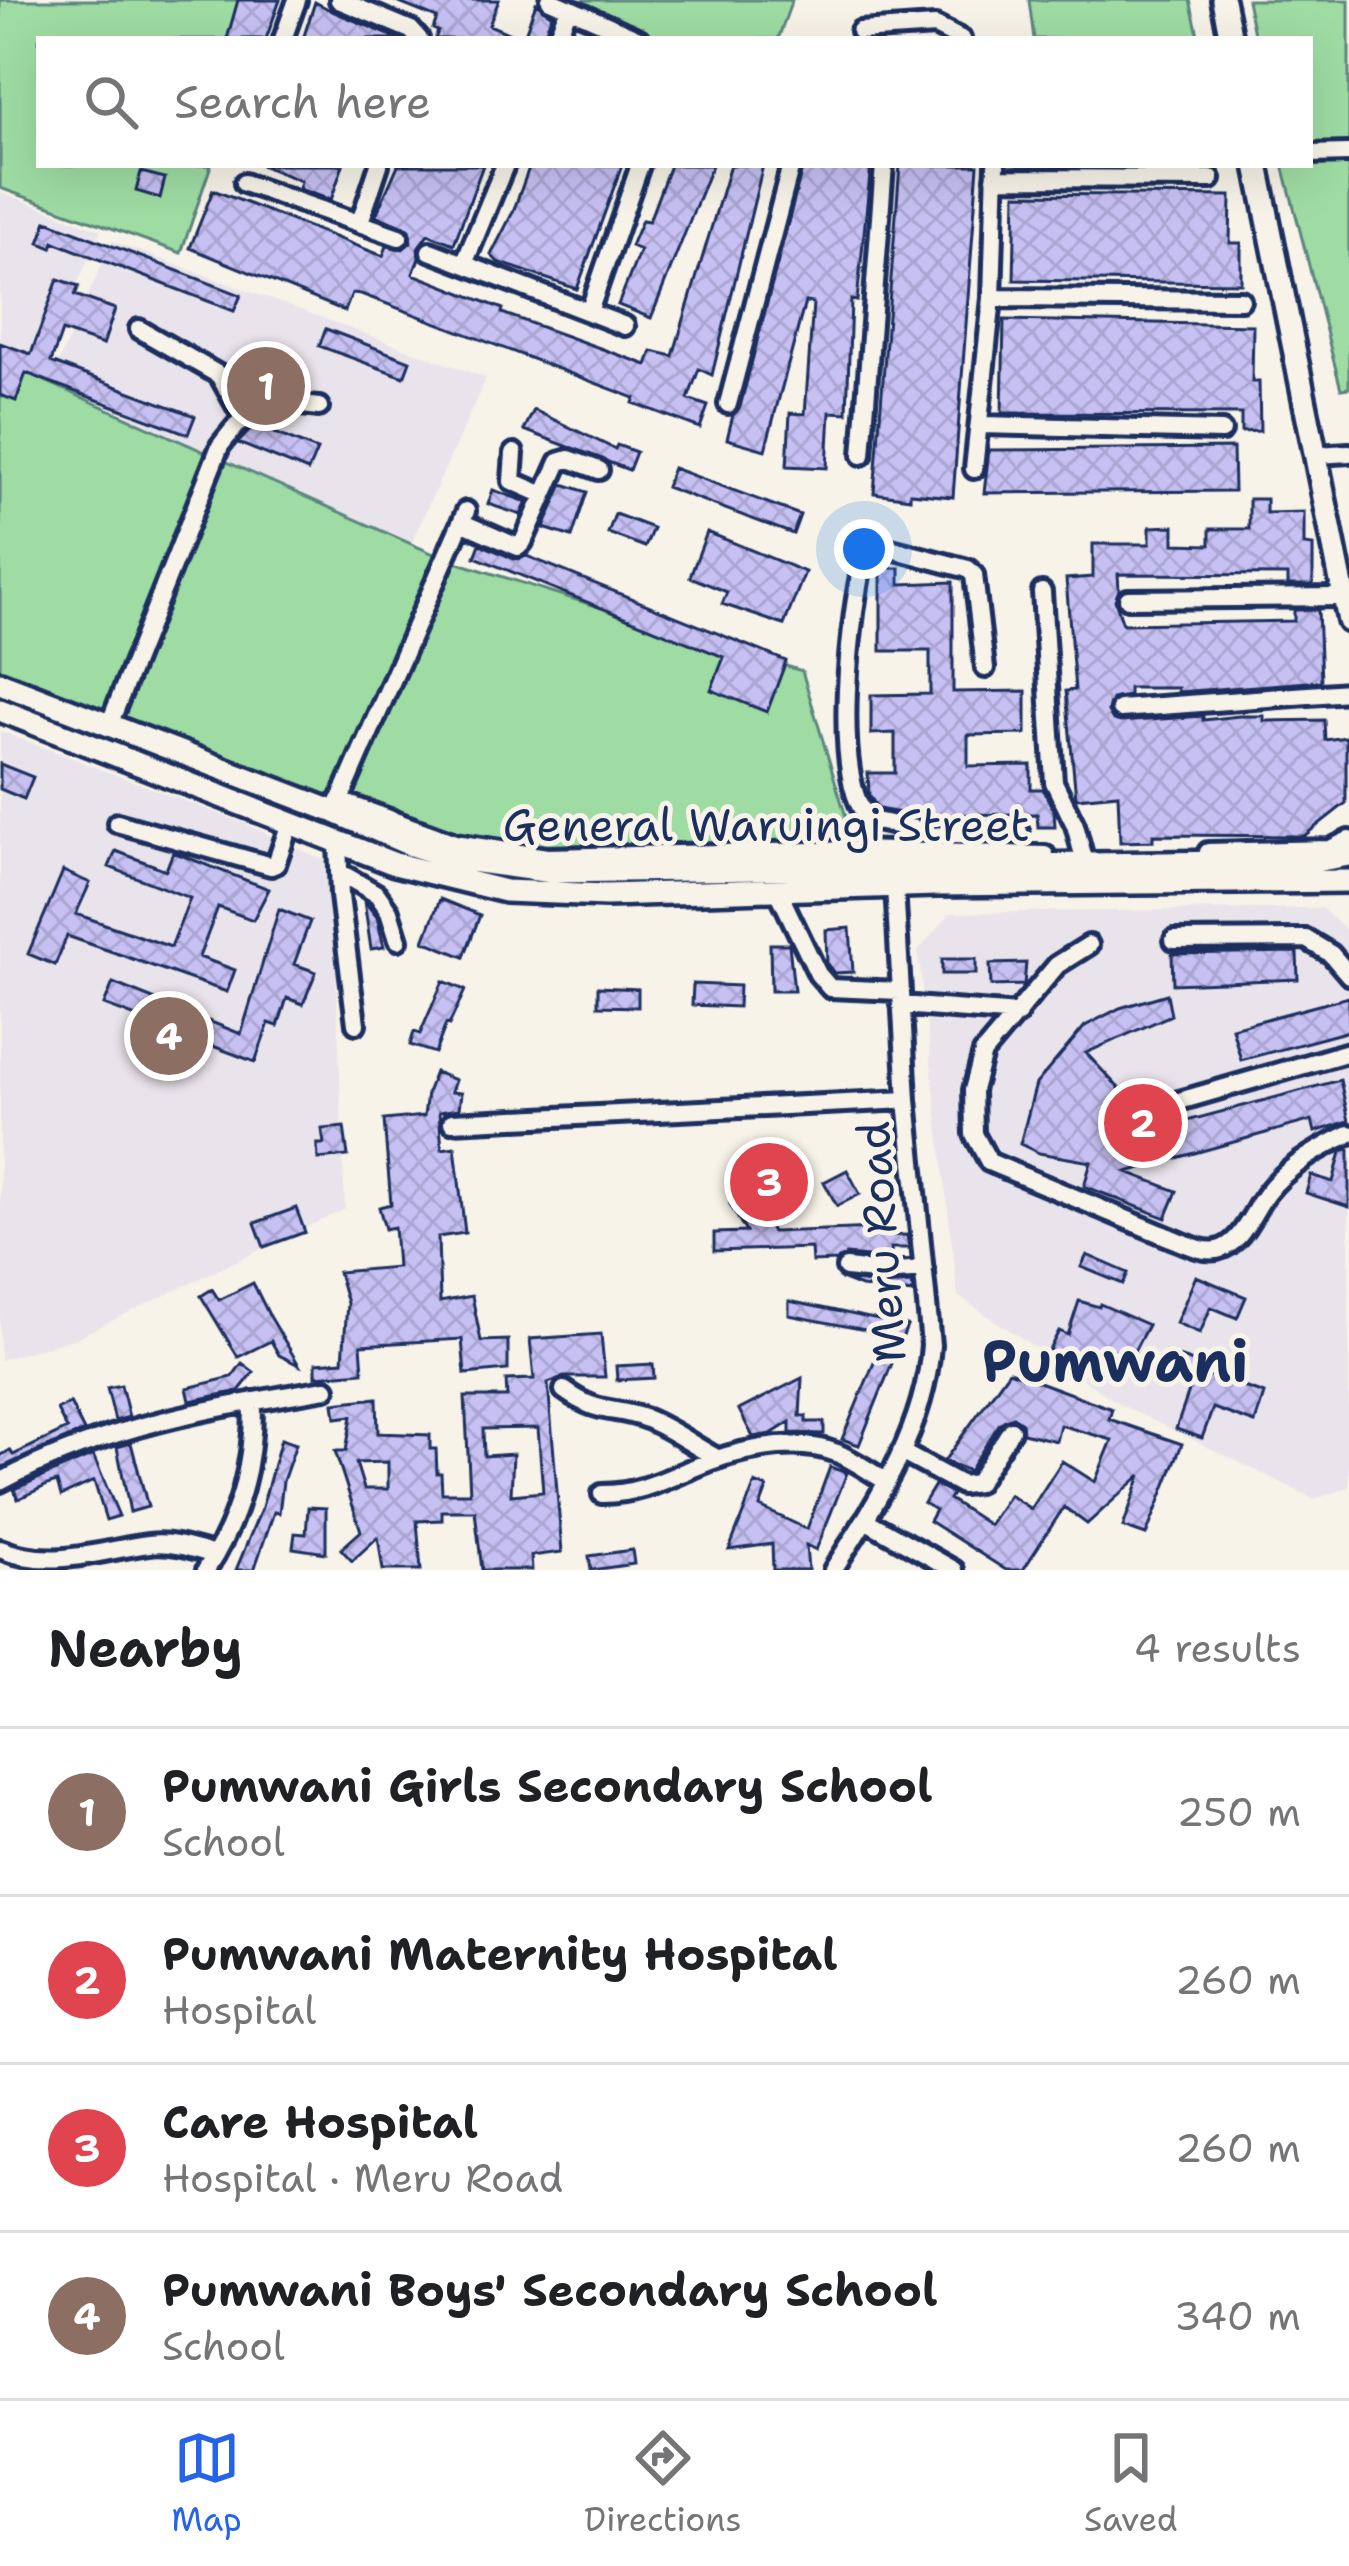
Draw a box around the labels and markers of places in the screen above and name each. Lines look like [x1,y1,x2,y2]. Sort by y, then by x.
pin: 1 [227,341,305,431]
pin: 4 [130,991,208,1081]
pin: 2 [1104,1078,1182,1168]
pin: 3 [730,1137,808,1227]

